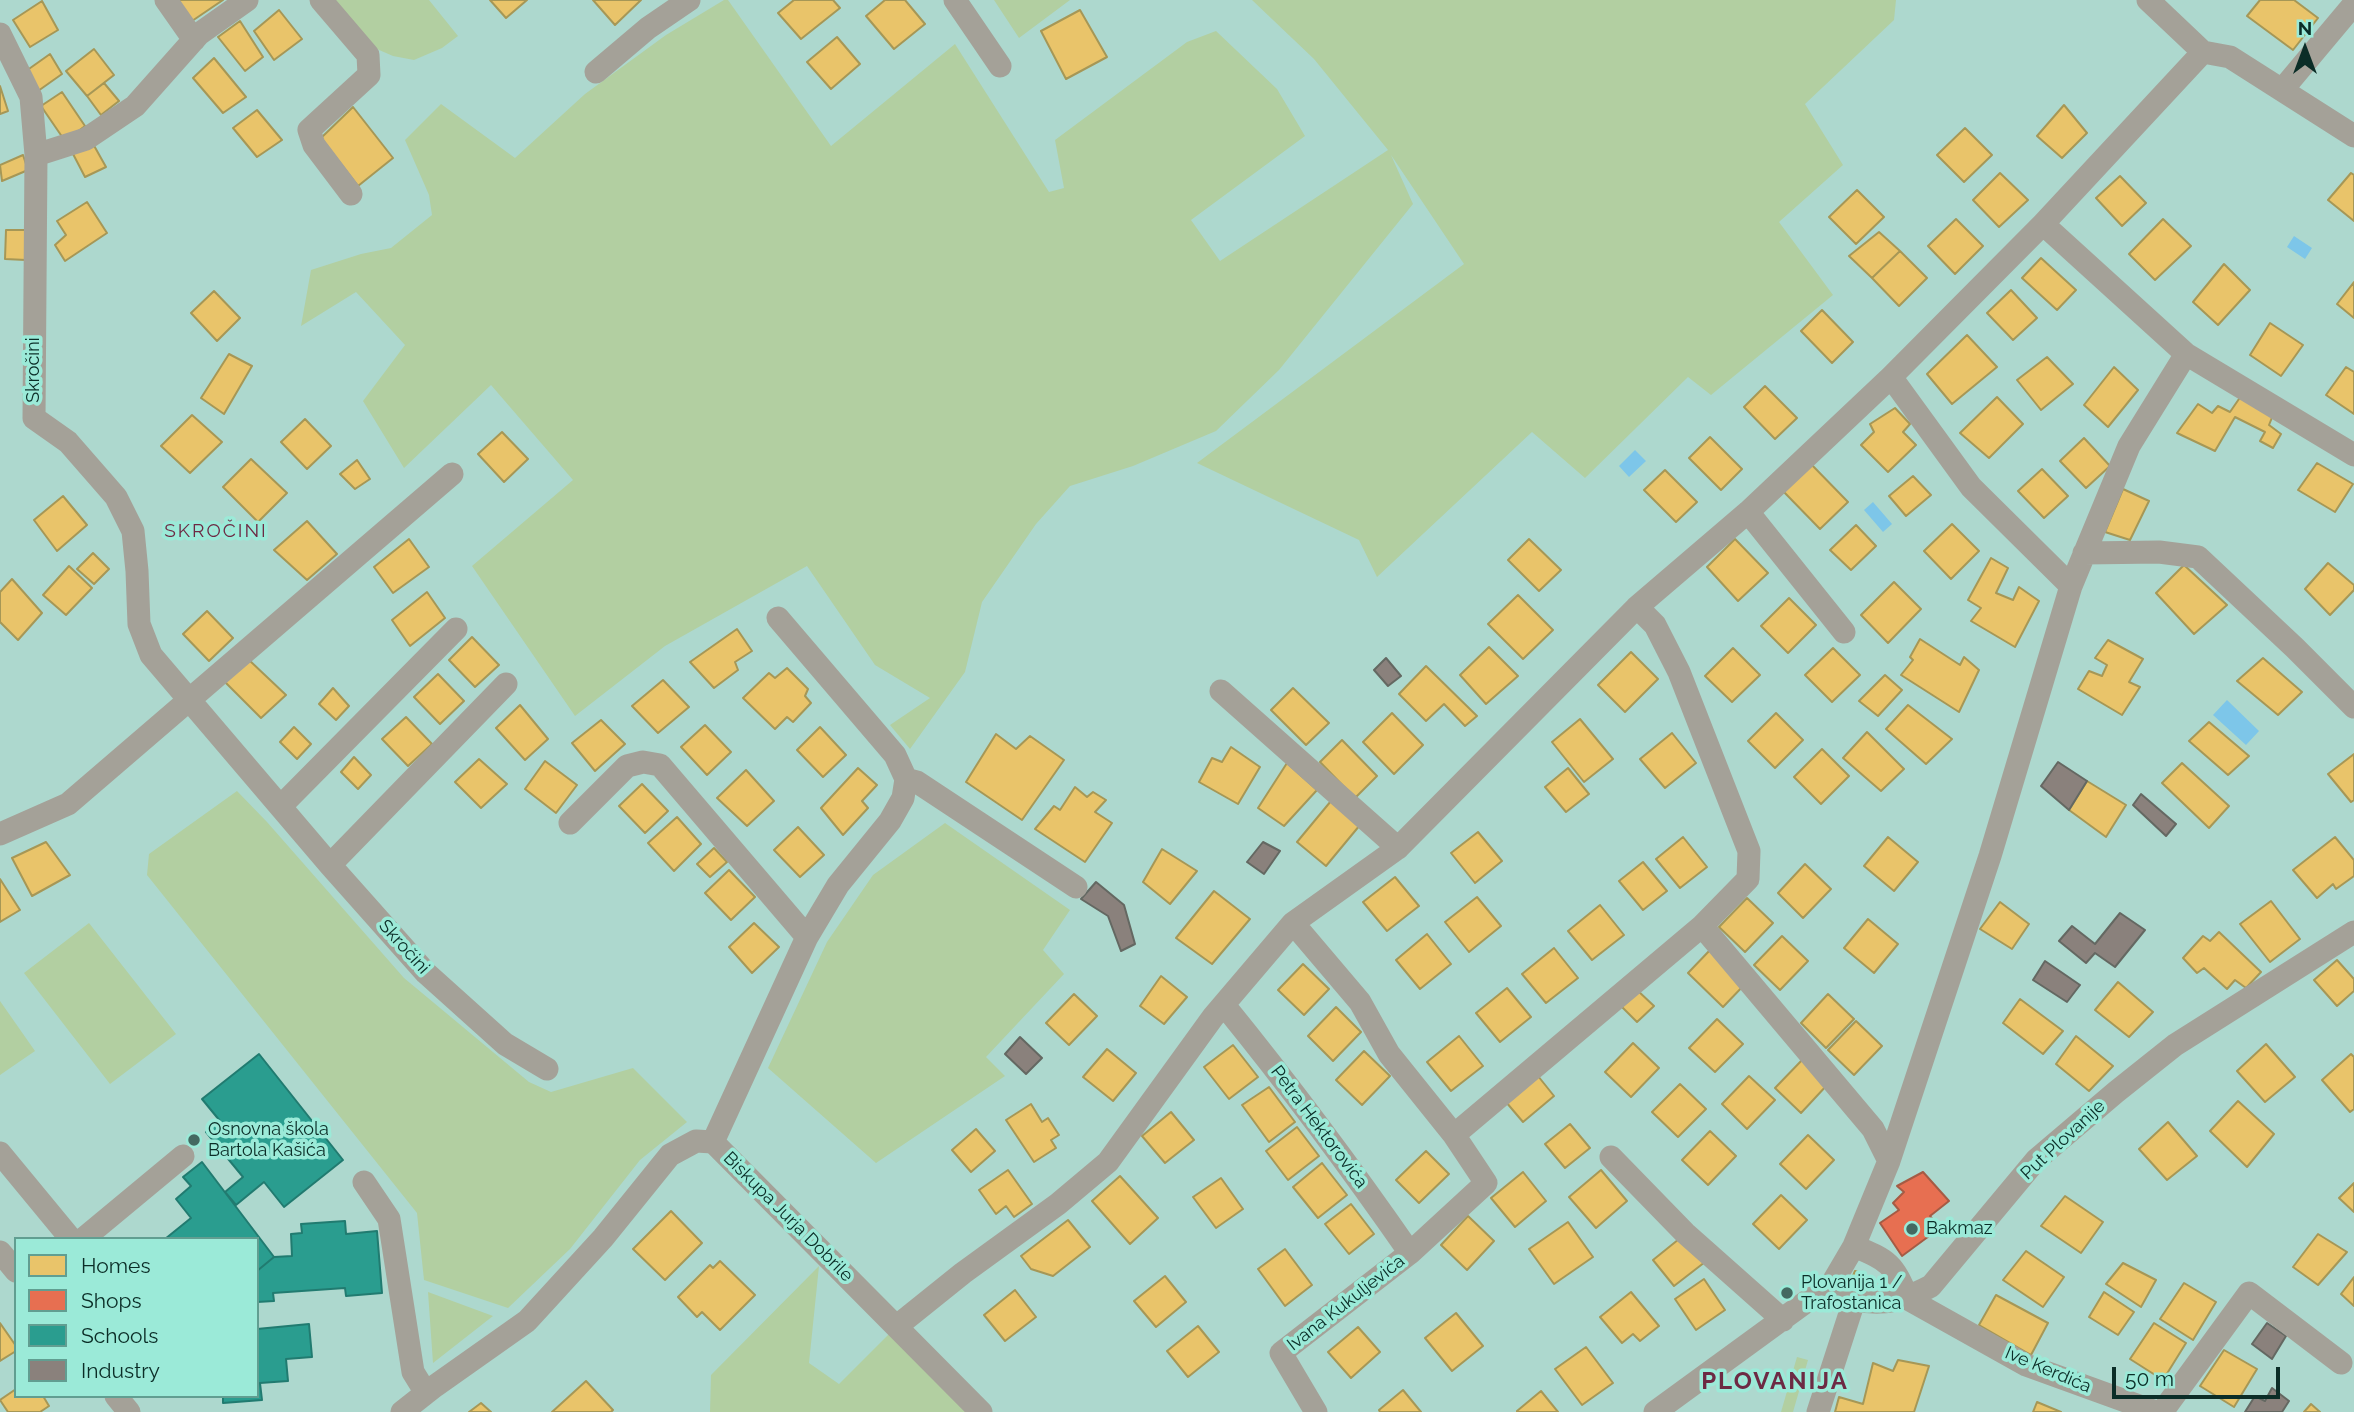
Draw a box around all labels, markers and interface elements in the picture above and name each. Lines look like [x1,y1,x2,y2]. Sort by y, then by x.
north arrow [2270,14,2340,84]
text: N [2298,17,2312,39]
street label: Skročini [23,337,45,403]
district label: SKROČINI [165,520,267,542]
street label: Skročini [374,915,434,979]
street label: Petra Hektorovića [1266,1062,1372,1192]
street label: Put Plovanije [2016,1096,2110,1184]
place label: Osnovna škola Bartola Kašića [208,1119,329,1162]
marker: Osnovna škola Bartola Kašića [186,1132,202,1148]
street label: Biskupa Jurja Dobrile [719,1148,857,1286]
place label: Bakmaz [1926,1218,1993,1240]
marker: Bakmaz [1904,1221,1920,1237]
legend [14,1237,259,1398]
street label: Ivana Kukuljevića [1283,1250,1409,1356]
text: Homes [81,1253,151,1278]
place label: Plovanija 1 / Trafostanica [1801,1272,1903,1314]
marker: Plovanija 1 / Trafostanica [1779,1285,1795,1301]
text: Shops [81,1288,142,1313]
text: Schools [81,1323,158,1348]
street label: Ive Kerdića [2002,1342,2094,1398]
scale bar [2116,1352,2284,1396]
text: Industry [81,1358,160,1383]
text: 50 m [2125,1366,2174,1391]
district label: PLOVANIJA [1702,1368,1848,1396]

